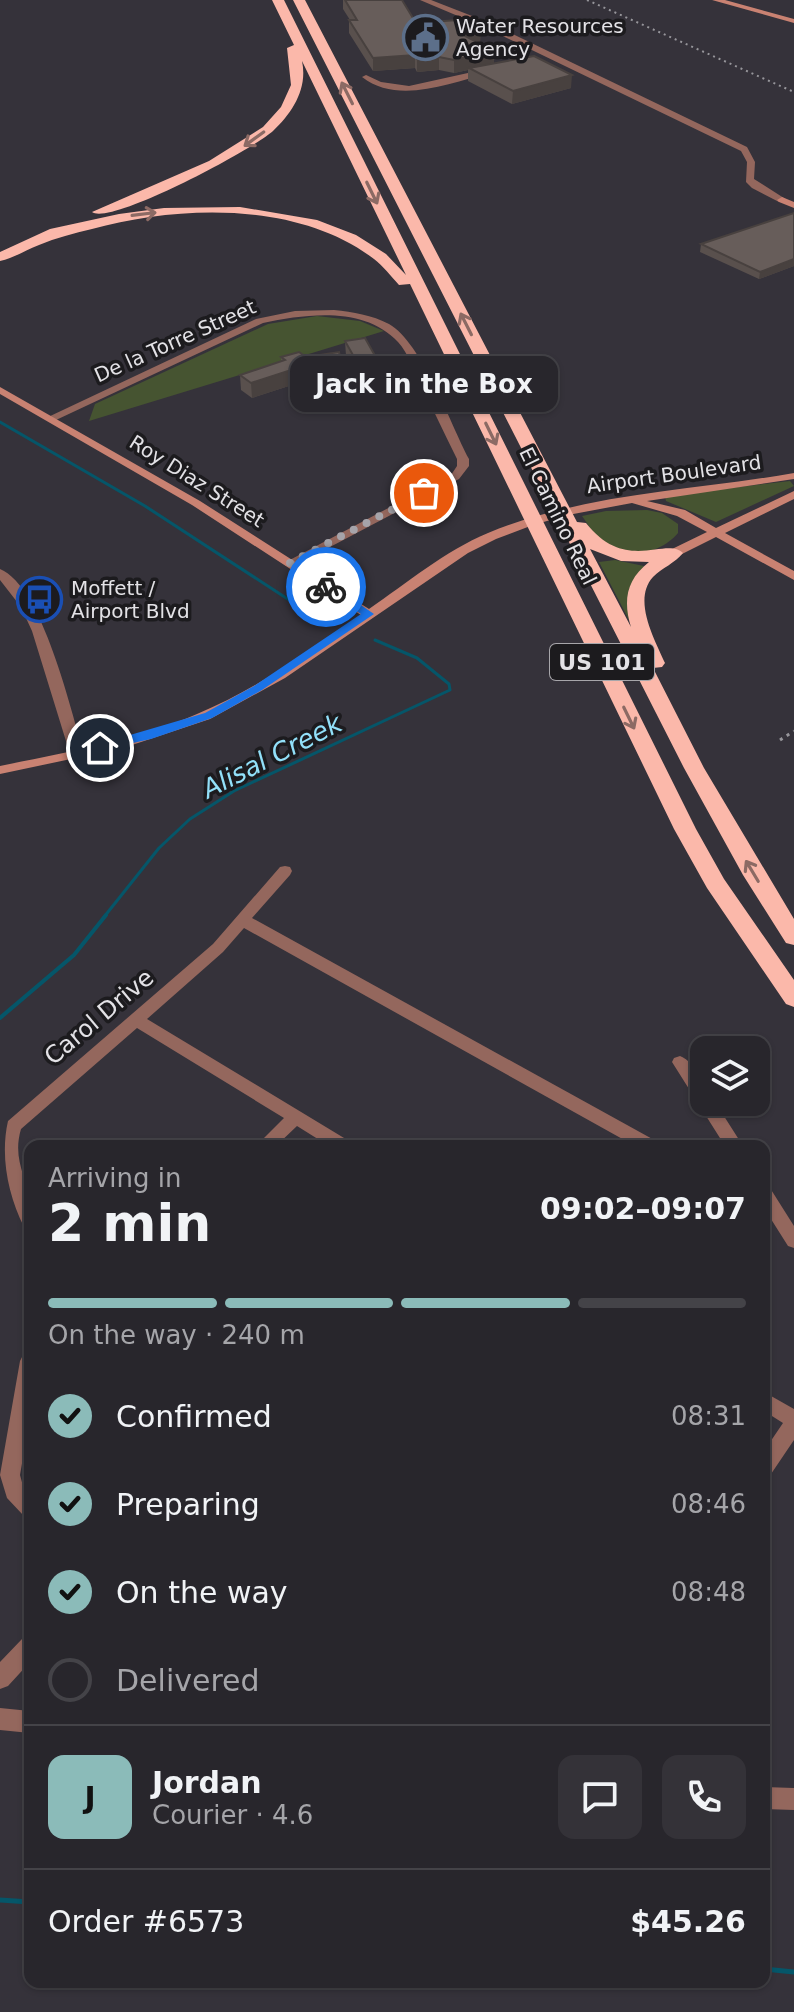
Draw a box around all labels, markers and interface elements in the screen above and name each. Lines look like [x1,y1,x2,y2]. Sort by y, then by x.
public building icon: Water Resources Agency [401,13,449,61]
place label: Water Resources Agency [456,14,624,61]
one-way arrow [338,81,354,105]
one-way arrow [244,130,265,147]
one-way arrow [365,181,380,205]
one-way arrow [131,206,156,221]
street label: De la Torre Street [90,295,260,387]
one-way arrow [457,313,473,337]
callout: Jack in the Box [290,357,558,413]
text: Jack in the Box [315,369,533,399]
one-way arrow [484,422,499,446]
street label: Roy Diaz Street [125,430,269,532]
street label: El Camino Real [514,443,602,589]
street label: Airport Boulevard [585,450,763,498]
pin [390,459,458,527]
icon: bag [402,471,446,515]
courier [286,547,366,627]
icon: bike [304,565,348,609]
bus stop icon: Moffett / Airport Blvd [16,575,64,623]
place label: Moffett / Airport Blvd [71,576,190,623]
road number: US 101 [550,644,654,680]
one-way arrow [622,706,637,730]
water label: Alisal Creek [195,707,348,805]
pin [66,714,134,782]
icon: home [78,726,122,770]
one-way arrow [744,860,760,883]
street label: Carol Drive [39,963,159,1071]
map controls [690,1036,770,1116]
button: layers [690,1036,770,1116]
text: Arriving in [48,1163,182,1193]
text: 09:02–09:07 [540,1191,746,1226]
text: 2 min [48,1193,211,1253]
text: On the way · 240 m [48,1320,305,1350]
icon: check [48,1394,92,1438]
text: Confirmed [116,1399,272,1434]
text: 08:31 [671,1401,746,1431]
icon: check [48,1482,92,1526]
text: Preparing [116,1487,260,1522]
text: 08:46 [671,1489,746,1519]
icon: check [48,1570,92,1614]
text: On the way [116,1575,288,1610]
text: 08:48 [671,1577,746,1607]
text: Delivered [116,1663,260,1698]
button: chat [558,1755,642,1839]
button: phone [662,1755,746,1839]
text: Jordan [152,1765,262,1800]
text: J [84,1780,96,1815]
text: Courier · 4.6 [152,1800,313,1830]
text: Order #6573 [48,1904,244,1939]
text: $45.26 [630,1904,746,1939]

